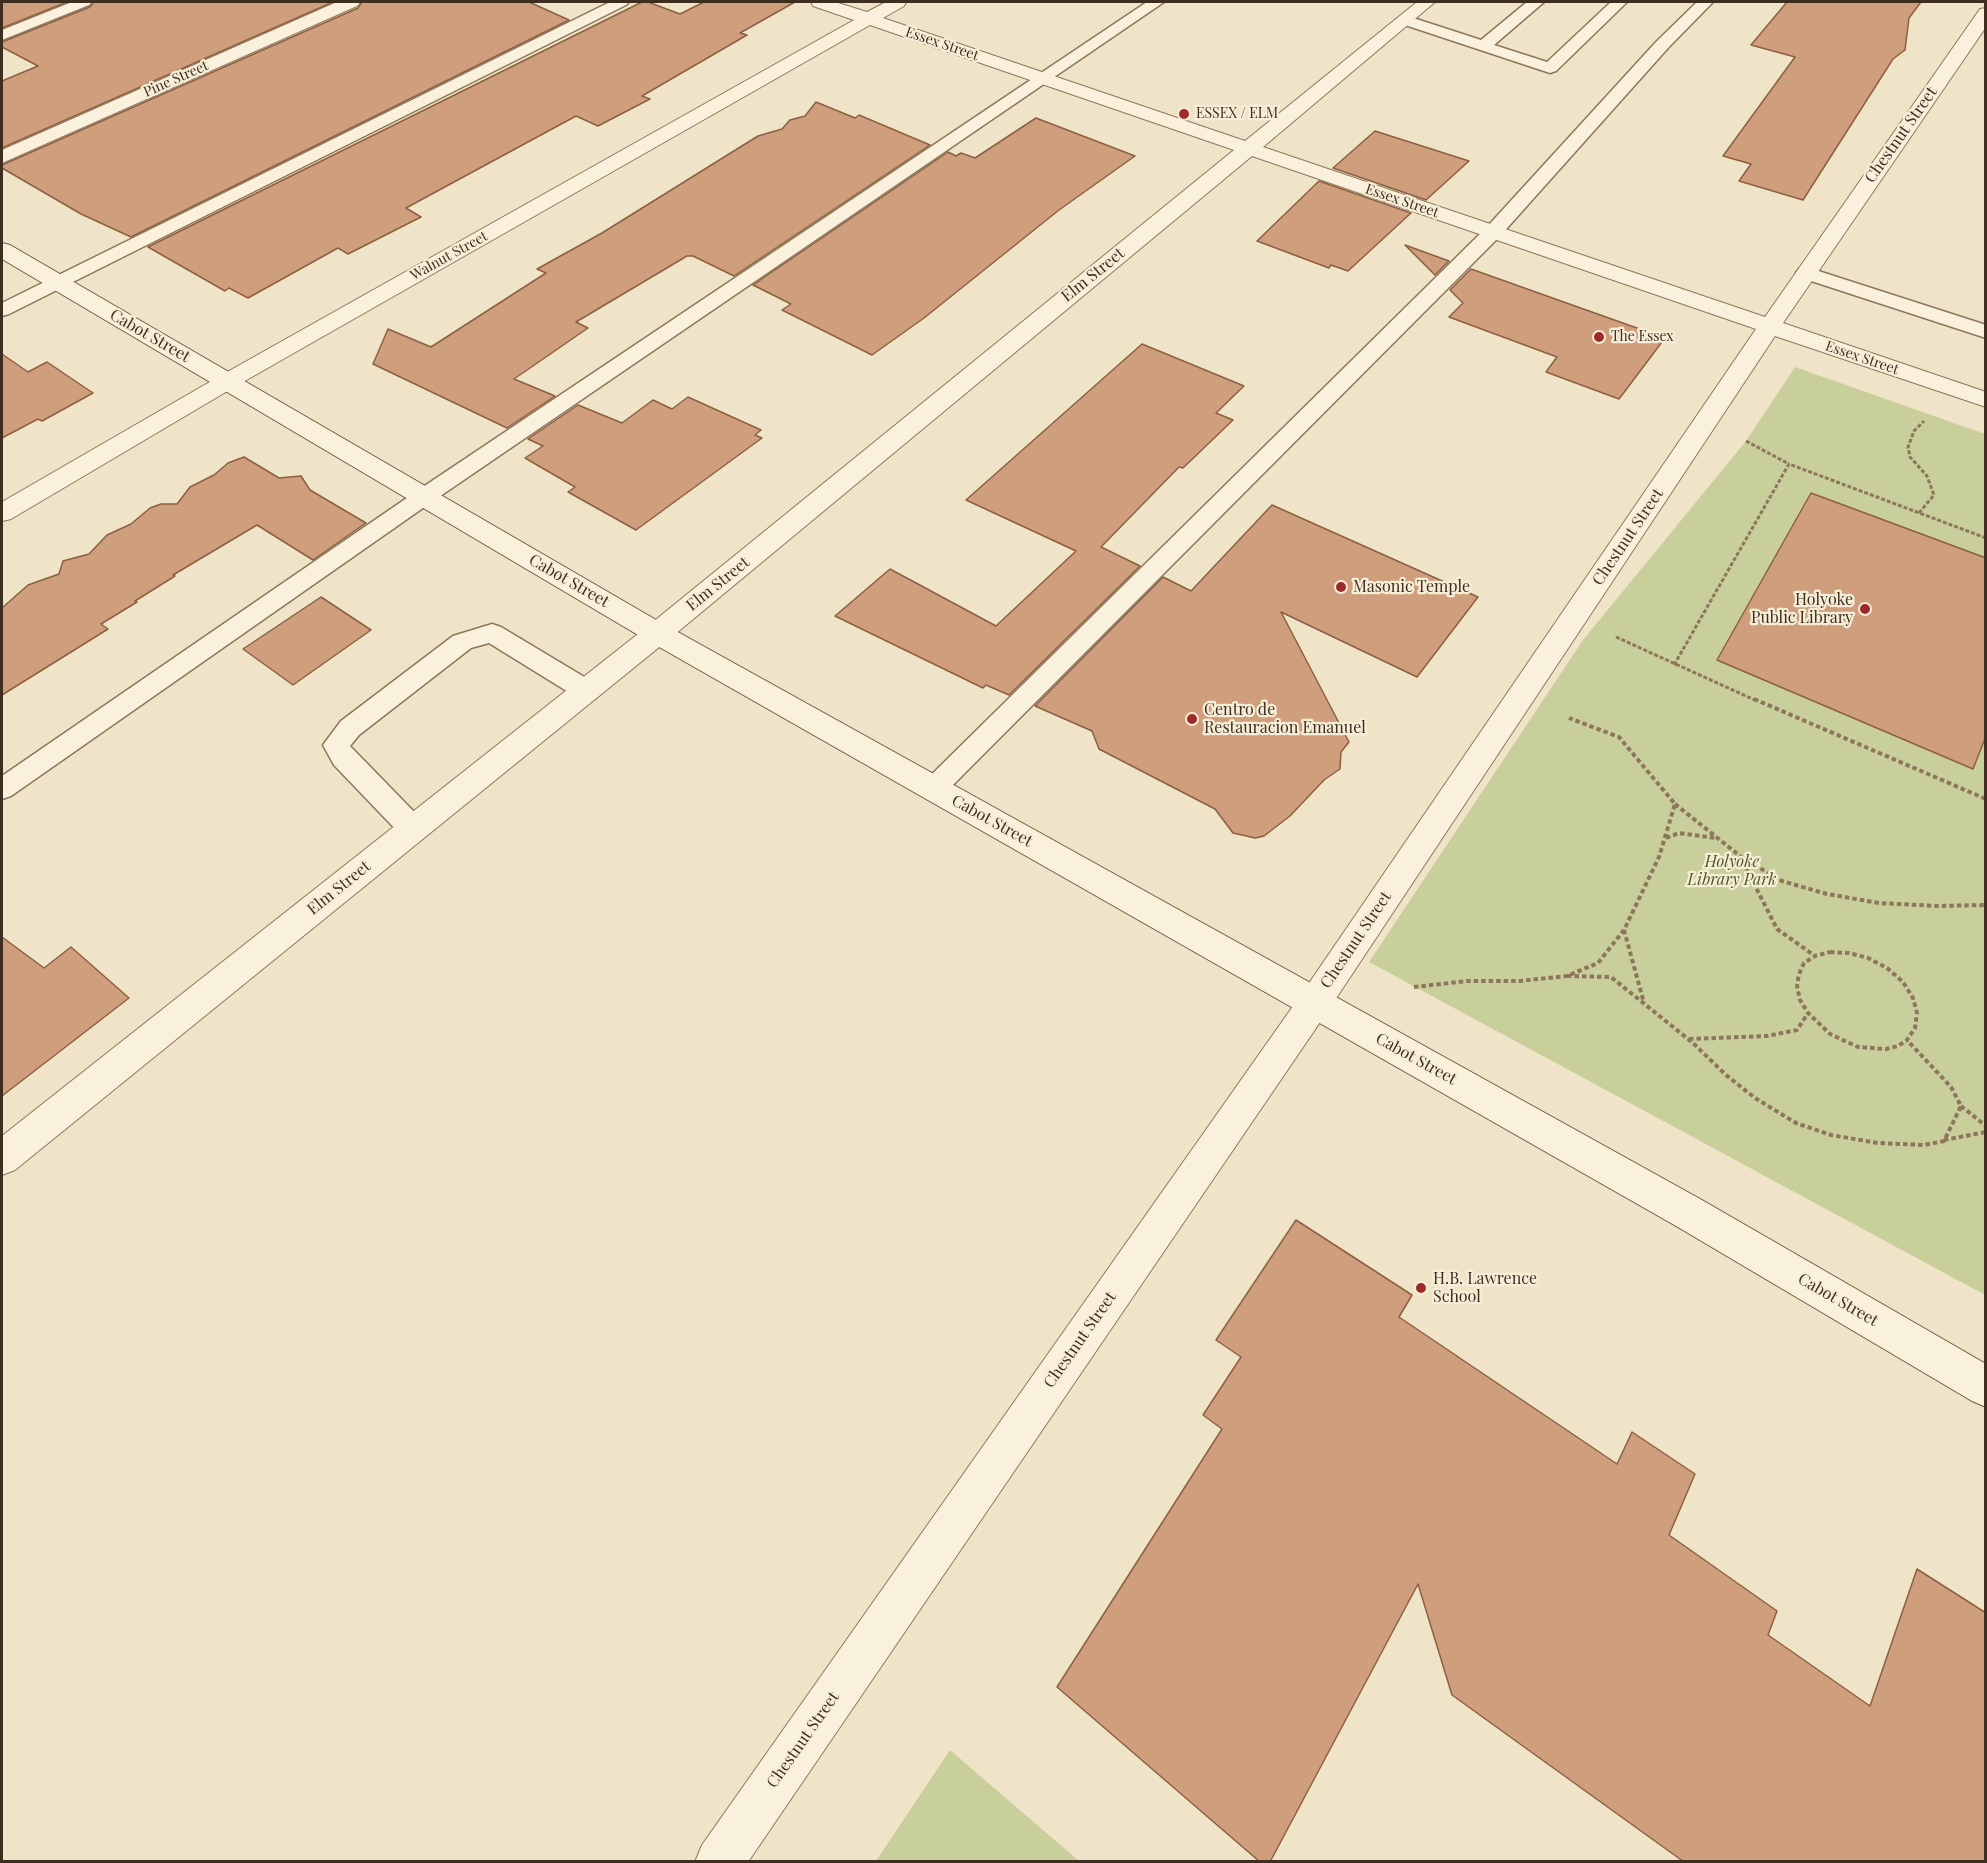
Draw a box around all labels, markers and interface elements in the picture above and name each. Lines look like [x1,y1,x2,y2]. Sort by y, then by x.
street label: Essex Street [903,24,981,64]
street label: Pine Street [141,57,211,101]
street label: Chestnut Street [1861,83,1941,187]
place label: ESSEX / ELM [1196,106,1278,122]
marker: ESSEX / ELM [1177,107,1191,121]
street label: Essex Street [1363,181,1441,221]
street label: Walnut Street [408,228,490,284]
street label: Elm Street [1058,244,1128,306]
street label: Cabot Street [107,305,193,367]
place label: The Essex [1611,329,1674,345]
marker: The Essex [1592,330,1606,344]
street label: Essex Street [1823,338,1901,378]
street label: Chestnut Street [1589,485,1667,589]
street label: Cabot Street [526,550,612,612]
street label: Elm Street [683,553,753,615]
place label: Masonic Temple [1353,577,1470,597]
marker: Masonic Temple [1334,580,1348,594]
place label: Holyoke Public Library [1751,590,1853,628]
marker: Holyoke Public Library [1858,602,1872,616]
place label: Centro de Restauracion Emanuel [1204,700,1366,738]
marker: Centro de Restauracion Emanuel [1185,712,1199,726]
street label: Cabot Street [948,791,1036,851]
park label: Holyoke Library Park [1688,852,1776,890]
street label: Elm Street [304,857,374,919]
street label: Chestnut Street [1317,888,1395,992]
street label: Cabot Street [1372,1029,1460,1089]
place label: H.B. Lawrence School [1433,1269,1537,1307]
street label: Cabot Street [1795,1269,1881,1331]
marker: H.B. Lawrence School [1414,1281,1428,1295]
street label: Chestnut Street [1040,1288,1120,1392]
street label: Chestnut Street [763,1688,843,1792]

